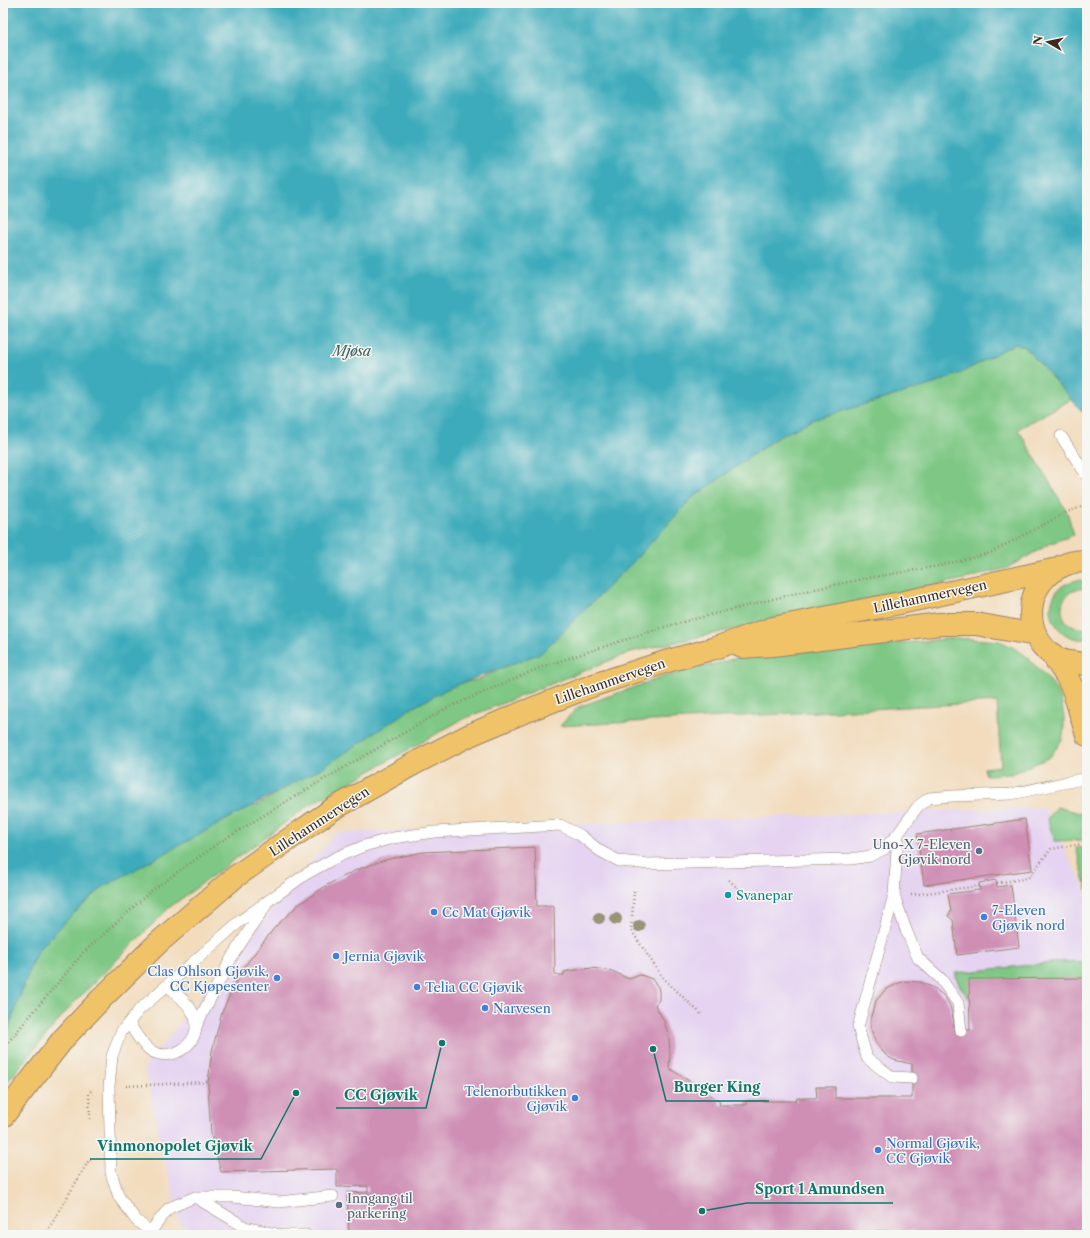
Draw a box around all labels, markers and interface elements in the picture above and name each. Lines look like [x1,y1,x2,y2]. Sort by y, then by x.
north arrow [1028,22,1068,62]
text: N [1030,34,1046,46]
water label: Mjøsa [331,342,372,360]
street label: Lillehammervegen [872,576,988,616]
street label: Lillehammervegen [553,655,667,707]
street label: Lillehammervegen [266,783,372,859]
place label: Uno-X 7-Eleven Gjøvik nord [873,836,971,867]
marker: Uno-X 7-Eleven Gjøvik nord [974,846,984,856]
place label: Svanepar [736,887,793,903]
marker: Svanepar [723,890,733,900]
place label: 7-Eleven Gjøvik nord [992,902,1065,933]
place label: Cc Mat Gjøvik [442,904,531,920]
marker: Cc Mat Gjøvik [429,907,439,917]
marker: 7-Eleven Gjøvik nord [979,912,989,922]
place label: Jernia Gjøvik [342,948,424,964]
marker: Jernia Gjøvik [331,951,341,961]
place label: Clas Ohlson Gjøvik, CC Kjøpesenter [147,963,270,994]
marker: Clas Ohlson Gjøvik, CC Kjøpesenter [272,973,282,983]
place label: Telia CC Gjøvik [425,979,523,995]
marker: Telia CC Gjøvik [412,982,422,992]
place label: Narvesen [493,1000,551,1016]
marker: Narvesen [480,1003,490,1013]
callout: Burger King [666,1075,769,1101]
text: Burger King [674,1078,761,1096]
callout: CC Gjøvik [336,1082,426,1108]
place label: Telenorbutikken Gjøvik [464,1083,567,1114]
text: CC Gjøvik [344,1086,419,1104]
marker: Telenorbutikken Gjøvik [570,1093,580,1103]
callout: Vinmonopolet Gjøvik [90,1133,261,1159]
place label: Normal Gjøvik, CC Gjøvik [886,1135,980,1166]
text: Vinmonopolet Gjøvik [96,1137,253,1155]
marker: Normal Gjøvik, CC Gjøvik [873,1145,883,1155]
callout: Sport 1 Amundsen [747,1177,893,1203]
text: Sport 1 Amundsen [755,1180,885,1198]
place label: Inngang til parkering [347,1190,413,1221]
marker: Inngang til parkering [334,1200,344,1210]

